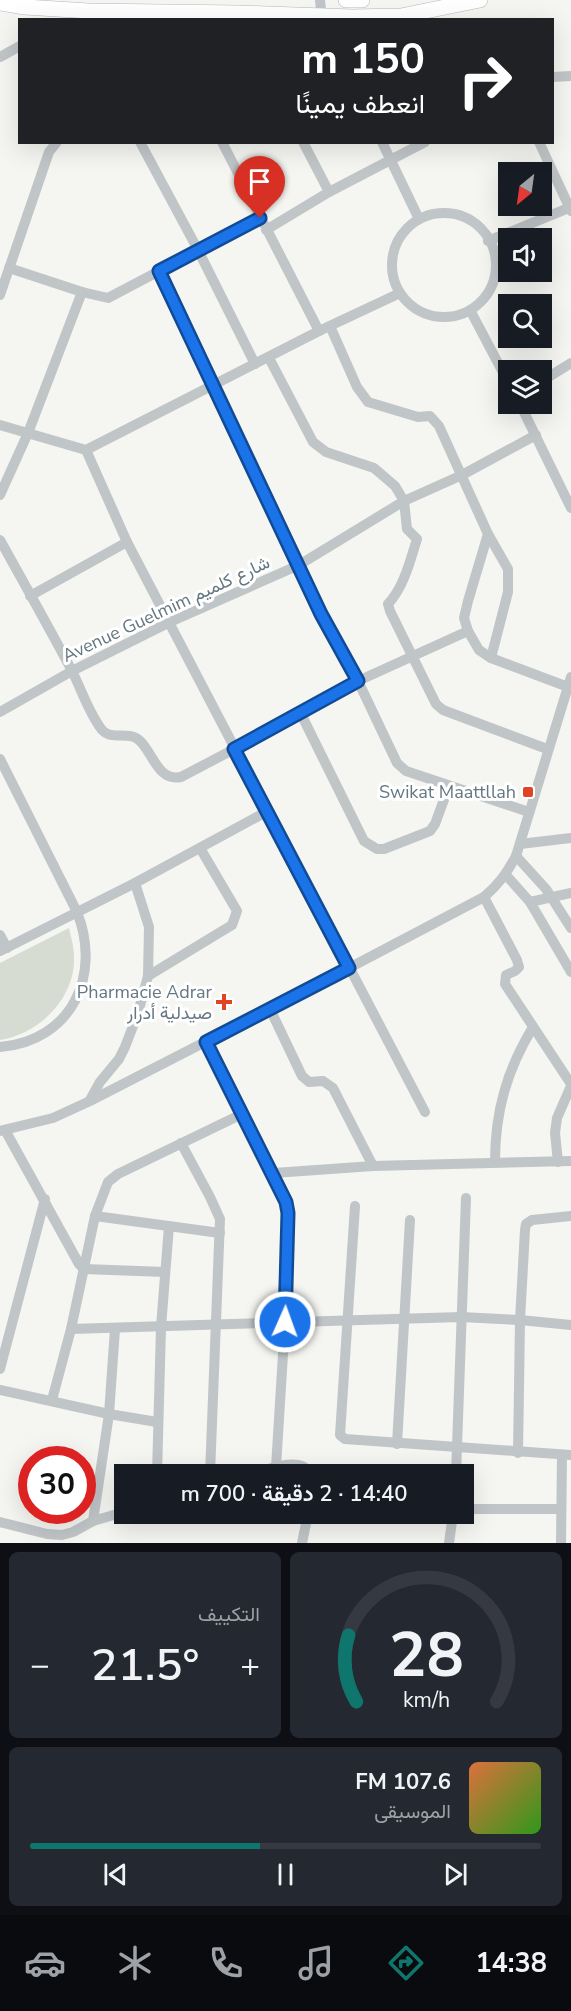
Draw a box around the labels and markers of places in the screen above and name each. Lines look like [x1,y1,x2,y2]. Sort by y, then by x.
pin [234,156,285,218]
place label: Swikat Maattllah [379,780,516,804]
marker: Swikat Maattllah [521,785,535,799]
place label: Pharmacie Adrar صيدلية أدرار [77,980,213,1025]
marker: Pharmacie Adrar صيدلية أدرار [217,995,231,1009]

